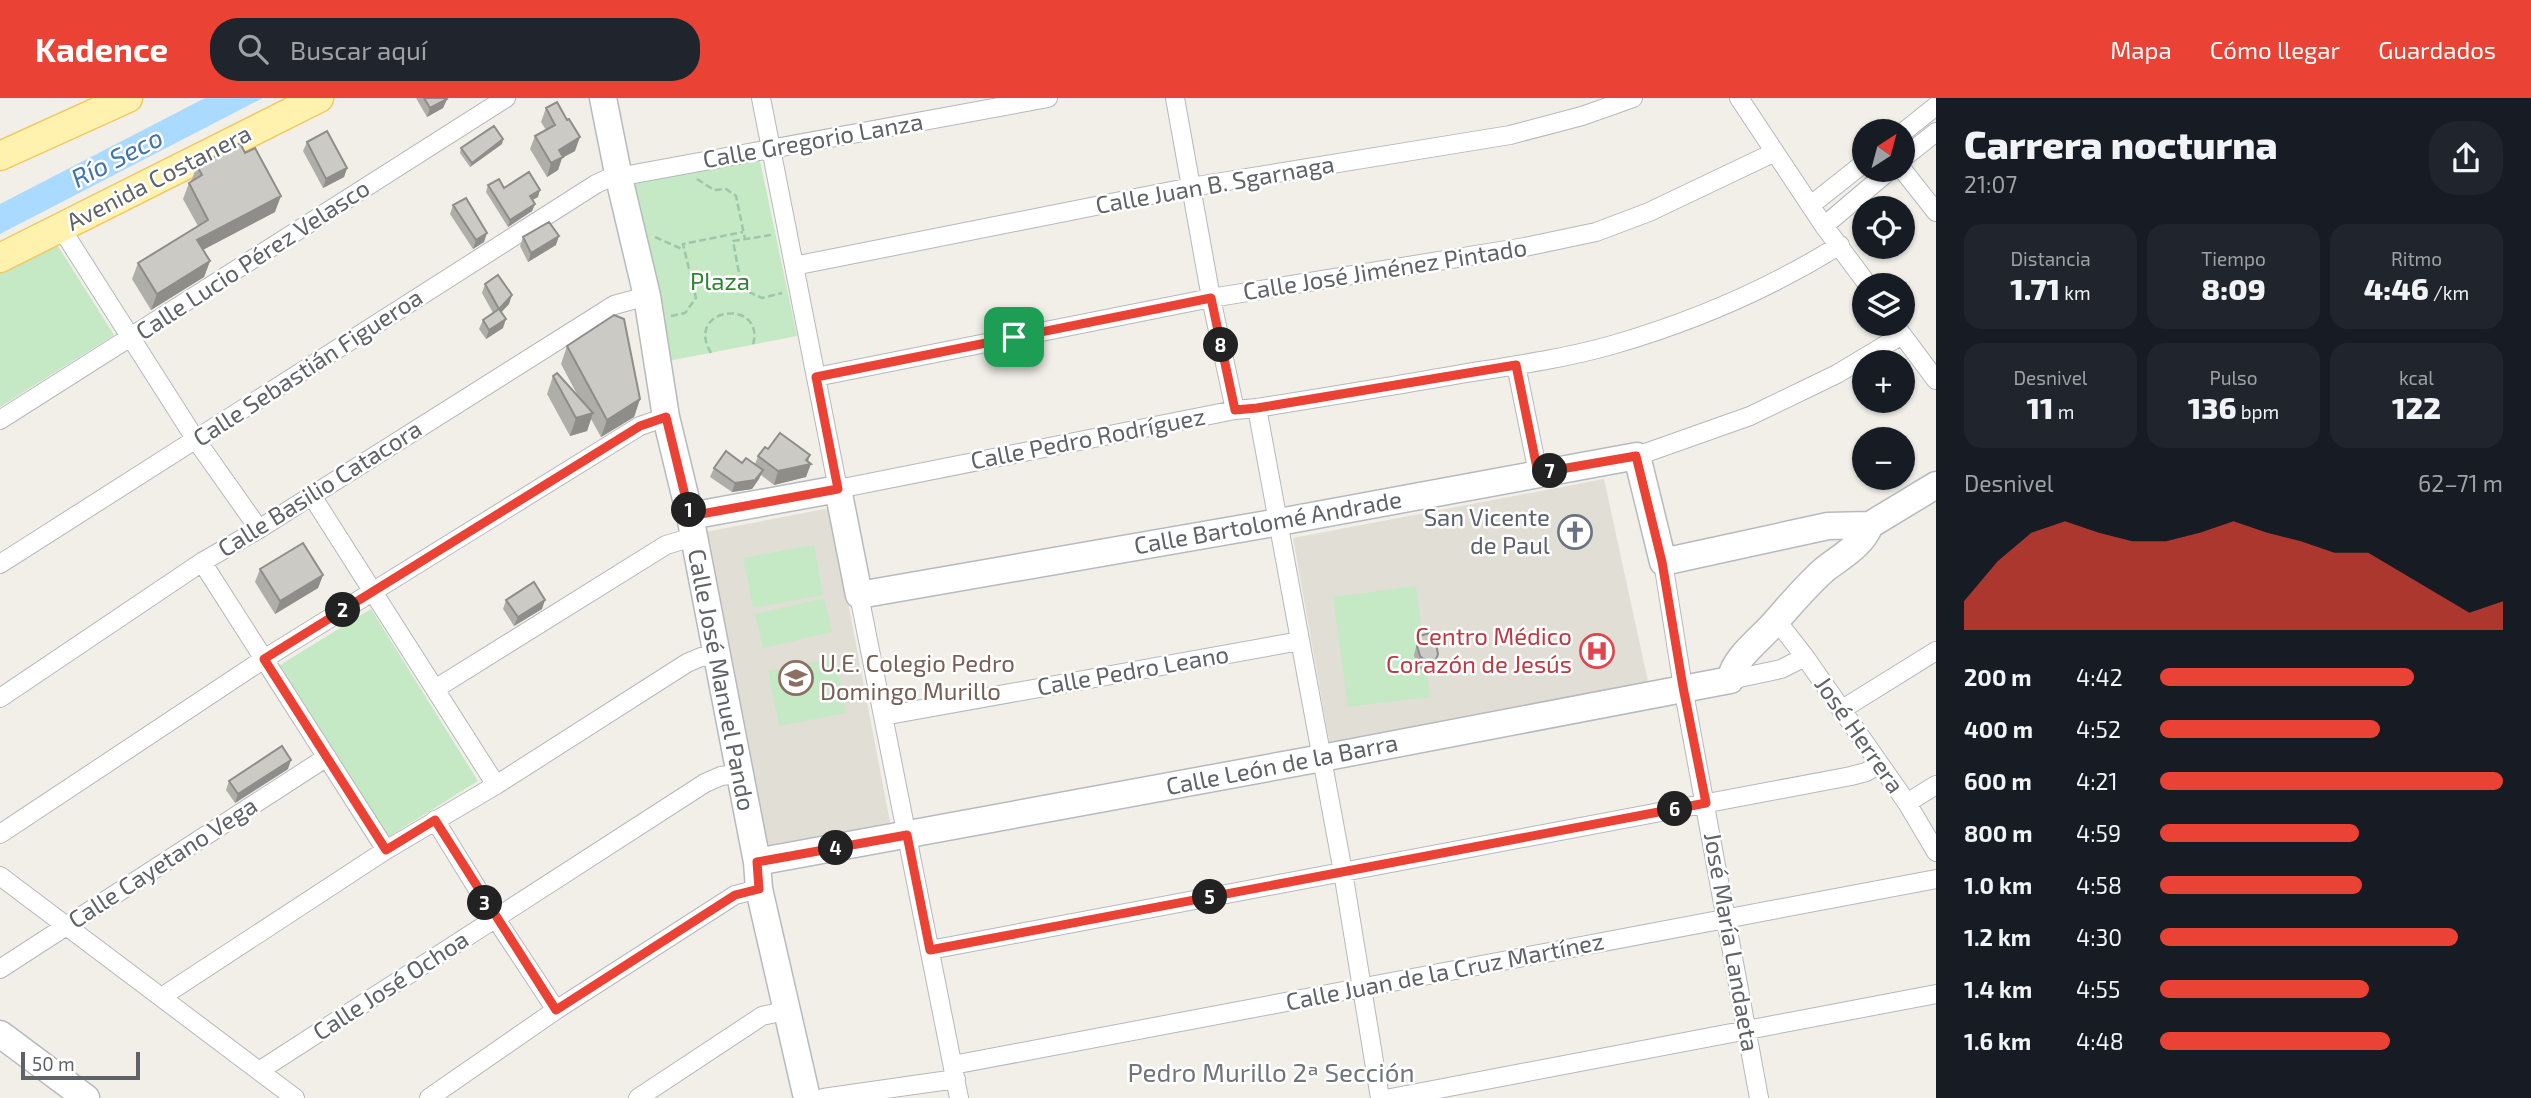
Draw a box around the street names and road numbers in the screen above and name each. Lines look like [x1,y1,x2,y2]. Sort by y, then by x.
street label: Calle Gregorio Lanza [700,106,925,173]
street label: Avenida Costanera [61,118,256,236]
street label: Calle Juan B. Sgarnaga [1093,148,1336,219]
street label: Calle Lucio Pérez Velasco [130,172,374,345]
street label: Calle José Jiménez Pintado [1241,232,1529,305]
street label: Calle Sebastián Figueroa [187,282,427,452]
street label: Calle Pedro Rodríguez [968,401,1207,474]
street label: Calle Basilio Catacora [212,413,426,562]
street label: Calle Bartolomé Andrade [1132,484,1404,559]
street label: Calle José Manuel Pando [683,546,762,813]
street label: Calle Pedro Leano [1035,638,1231,701]
street label: José Herrera [1809,670,1911,798]
street label: Calle León de la Barra [1163,727,1400,800]
street label: Calle Cayetano Vega [62,790,262,934]
street label: José María Landaeta [1699,830,1766,1054]
street label: Calle José Ochoa [307,924,473,1046]
street label: Calle Juan de la Cruz Martínez [1283,925,1606,1016]

